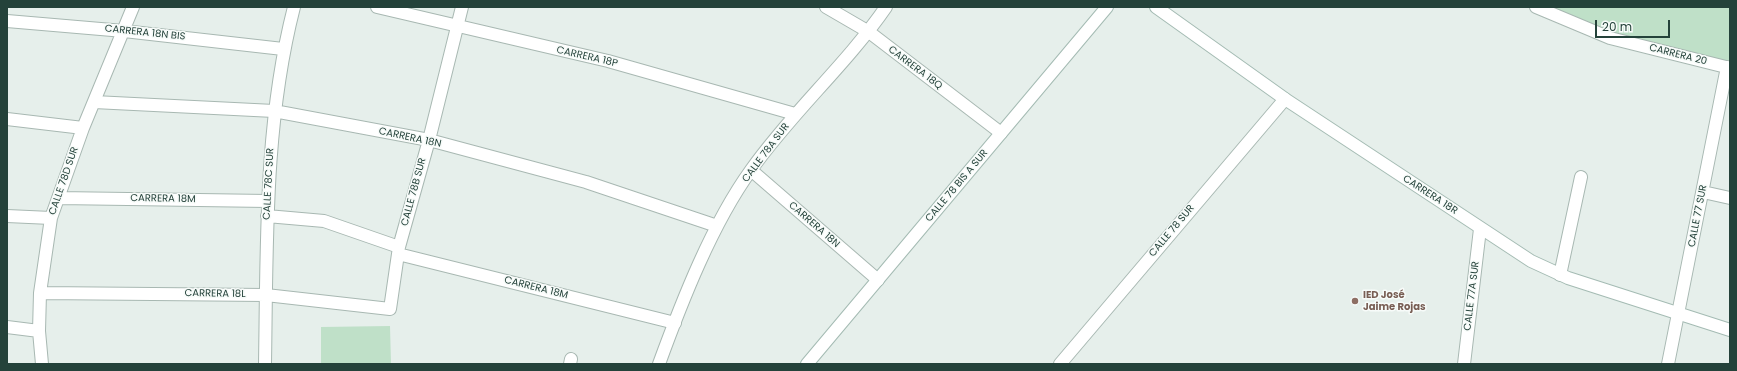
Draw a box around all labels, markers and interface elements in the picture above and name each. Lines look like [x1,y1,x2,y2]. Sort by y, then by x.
scale bar [1597,12,1672,38]
text: 20 m [1602,18,1632,35]
street label: CARRERA 18N BIS [104,23,186,43]
street label: CARRERA 20 [1648,42,1708,68]
street label: CARRERA 18P [555,44,619,70]
street label: CARRERA 18Q [886,44,944,92]
street label: CALLE 78A SUR [740,121,792,185]
street label: CARRERA 18N [378,126,442,150]
street label: CALLE 78D SUR [47,145,81,217]
street label: CALLE 78 BIS A SUR [923,147,991,225]
street label: CALLE 78C SUR [261,148,277,220]
street label: CALLE 78B SUR [399,157,429,227]
street label: CARRERA 18R [1400,173,1460,217]
street label: CALLE 77 SUR [1686,184,1710,248]
street label: CARRERA 18M [130,192,196,206]
street label: CARRERA 18N [786,200,842,250]
street label: CALLE 78 SUR [1147,203,1197,259]
street label: CALLE 77A SUR [1462,261,1482,331]
street label: CARRERA 18M [503,274,569,302]
street label: CARRERA 18L [184,287,246,301]
place label: IED José Jaime Rojas [1363,289,1426,312]
marker: IED José Jaime Rojas [1350,296,1360,306]

